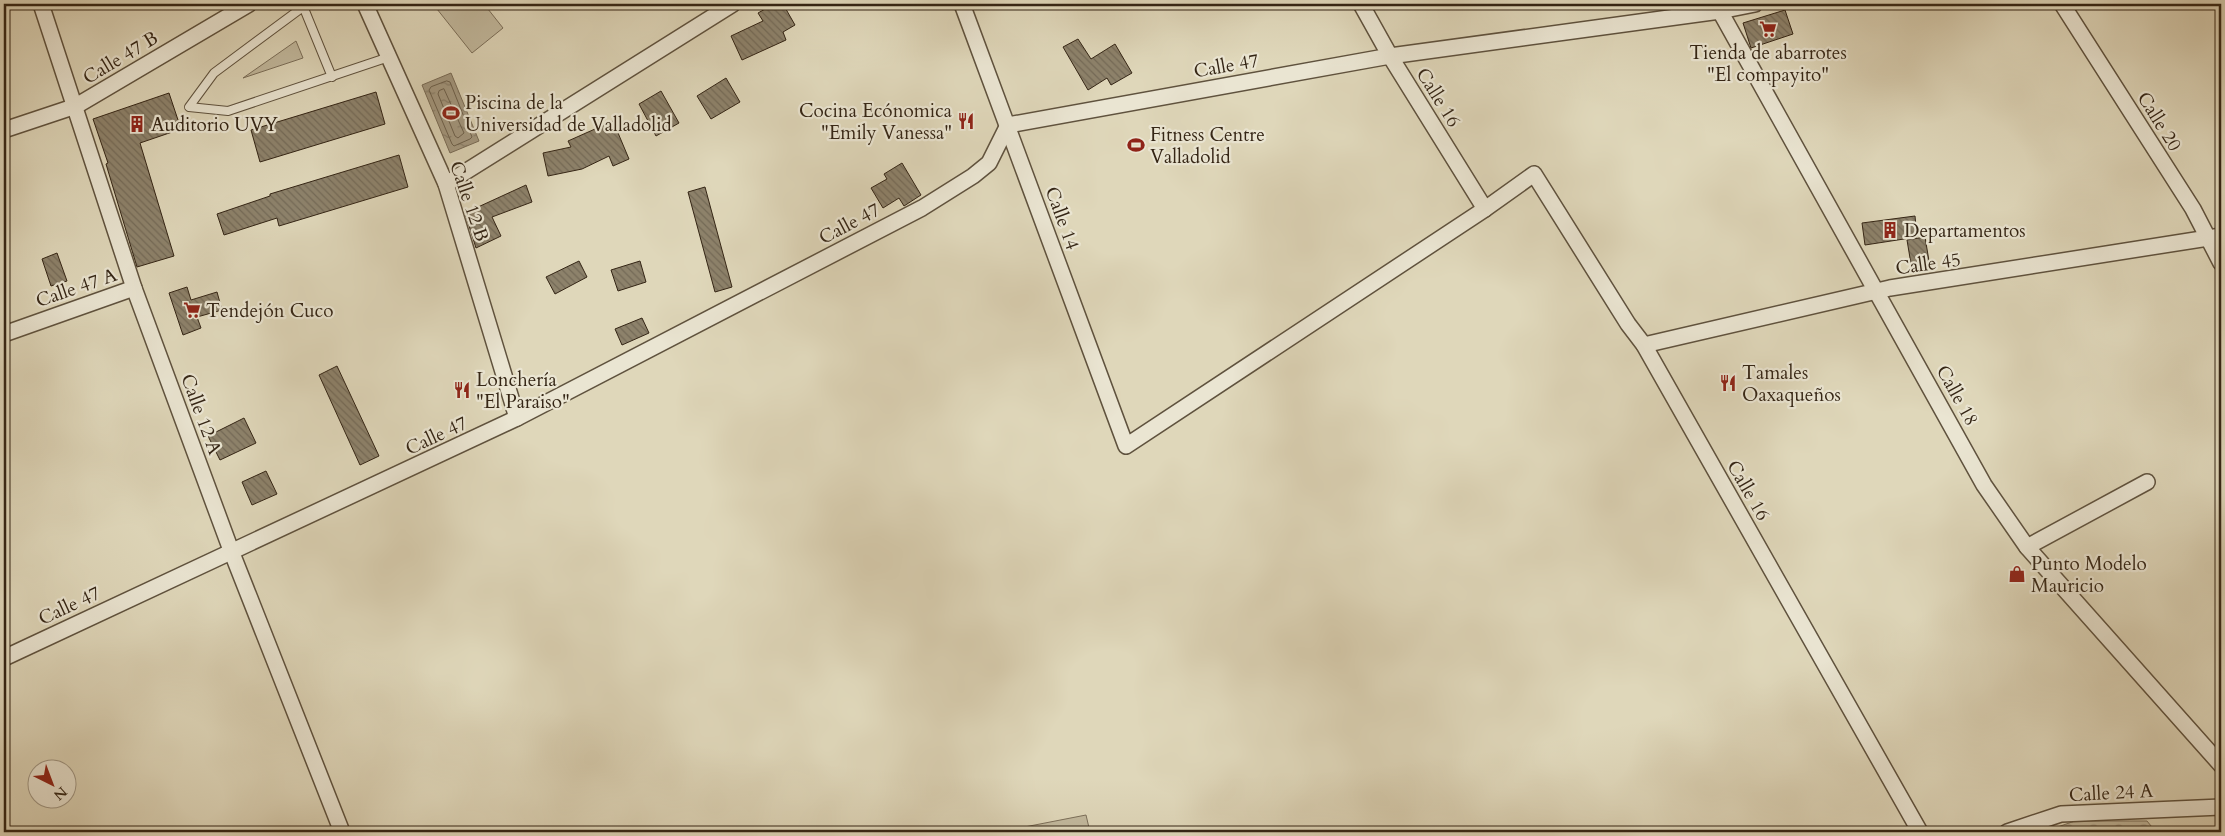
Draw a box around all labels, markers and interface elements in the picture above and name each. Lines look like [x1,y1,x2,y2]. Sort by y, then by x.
supermarket icon: Tienda de abarrotes "El compayito" [1758,19,1778,39]
street label: Calle 47 B [78,25,163,91]
place label: Tienda de abarrotes "El compayito" [1689,40,1847,88]
street label: Calle 47 [1192,47,1261,84]
street label: Calle 16 [1410,63,1467,132]
street label: Calle 20 [2131,87,2188,156]
place label: Piscina de la Universidad de Valladolid [465,90,672,138]
place label: Cocina Ecónomica "Emily Vanessa" [799,98,952,146]
sports icon: Piscina de la Universidad de Valladolid [441,103,461,123]
restaurant icon: Cocina Ecónomica "Emily Vanessa" [956,111,976,131]
place label: Auditorio UVY [151,112,279,138]
building icon: Auditorio UVY [127,114,147,134]
place label: Fitness Centre Valladolid [1150,122,1265,170]
sports icon: Fitness Centre Valladolid [1126,135,1146,155]
street label: Calle 12 B [443,158,495,245]
street label: Calle 14 [1039,183,1086,254]
street label: Calle 47 [814,197,885,251]
place label: Departamentos [1904,218,2026,244]
building icon: Departamentos [1880,220,1900,240]
street label: Calle 45 [1894,247,1962,281]
street label: Calle 47 A [32,262,121,314]
place label: Tendejón Cuco [206,298,334,324]
supermarket icon: Tendejón Cuco [182,300,202,320]
place label: Tamales Oaxaqueños [1742,360,1841,408]
street label: Calle 18 [1930,360,1984,430]
place label: Lonchería "El Paraiso" [476,367,570,415]
street label: Calle 12 A [174,370,228,459]
restaurant icon: Tamales Oaxaqueños [1718,373,1738,393]
restaurant icon: Lonchería "El Paraiso" [452,380,472,400]
street label: Calle 47 [401,410,472,462]
street label: Calle 16 [1720,456,1776,525]
place label: Punto Modelo Mauricio [2031,551,2147,599]
shop icon: Punto Modelo Mauricio [2007,564,2027,584]
street label: Calle 47 [34,580,105,632]
north arrow [28,758,78,808]
street label: Calle 24 A [2068,778,2154,808]
text: N [49,782,71,804]

